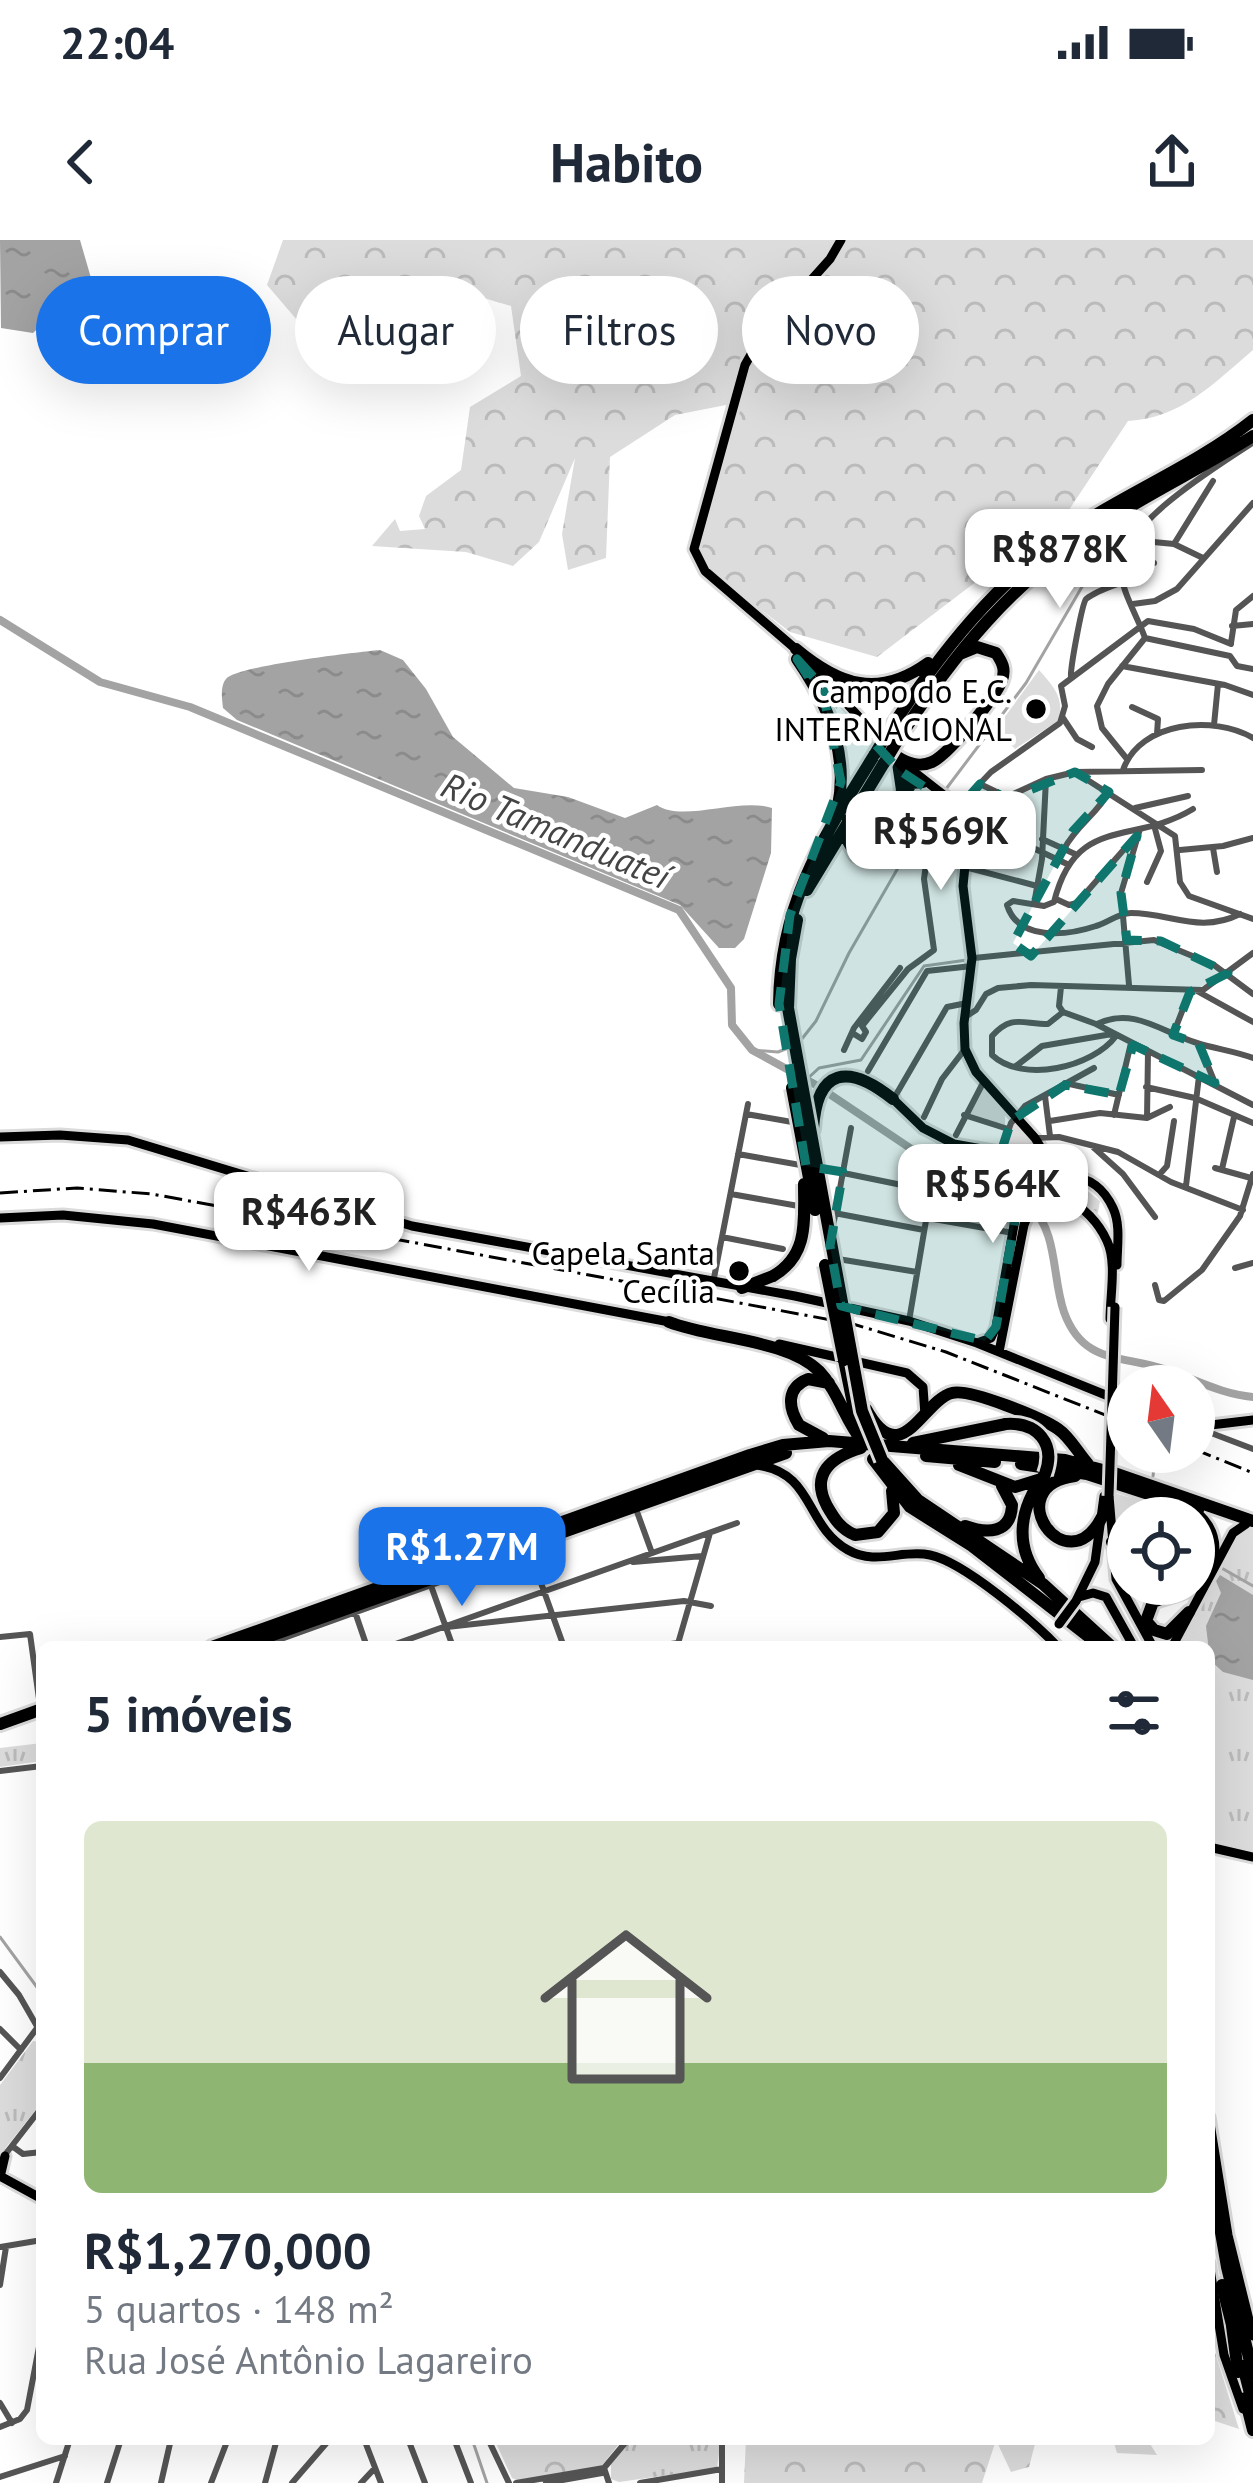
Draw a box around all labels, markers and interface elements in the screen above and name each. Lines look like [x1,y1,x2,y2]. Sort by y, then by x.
text: 22:04 [60,13,174,71]
text: Habito [550,127,703,197]
icon: back [48,129,114,195]
icon: share [1139,129,1205,195]
chip: Comprar [36,276,271,384]
chip: Alugar [295,276,496,384]
chip: Filtros [520,276,718,384]
chip: Novo [742,276,919,384]
pin: R$878K [962,509,1158,611]
text: R$878K [992,522,1128,573]
place label: Campo do E.C. INTERNACIONAL [774,669,1012,750]
marker: Campo do E.C. INTERNACIONAL [1023,696,1049,722]
water label: Rio Tamanduateí [435,761,681,901]
pin: R$569K [843,791,1039,893]
text: R$569K [873,804,1009,855]
pin: R$564K [895,1144,1091,1246]
text: R$564K [925,1157,1061,1208]
pin: R$463K [211,1172,407,1274]
text: R$463K [241,1185,377,1236]
place label: Capela Santa Cecília [531,1231,715,1312]
marker: Capela Santa Cecília [726,1258,752,1284]
north arrow [1107,1365,1215,1473]
map controls [1107,1365,1215,1605]
button: locate [1107,1497,1215,1605]
pin: R$1.27M [351,1507,573,1609]
text: R$1.27M [386,1520,538,1571]
text: 5 imóveis [84,1680,293,1746]
icon: filters [1101,1680,1167,1746]
icon: home [518,1899,734,2115]
text: R$1,270,000 [84,2217,372,2283]
text: 5 quartos · 148 m² [84,2283,394,2334]
text: Rua José Antônio Lagareiro [84,2334,533,2385]

